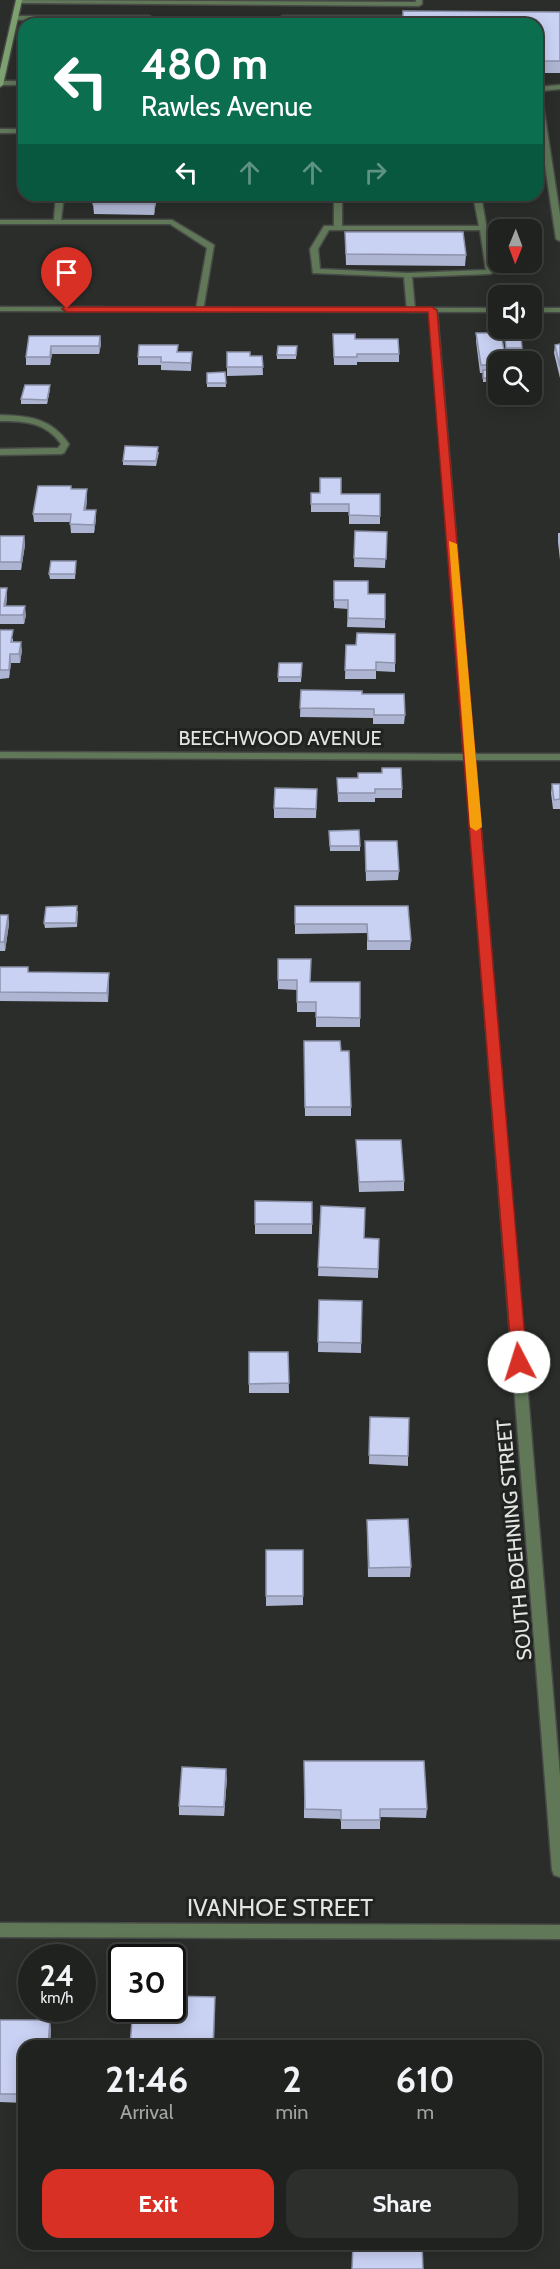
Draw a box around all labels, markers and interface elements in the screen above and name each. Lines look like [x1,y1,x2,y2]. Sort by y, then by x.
text: 480 m [141,38,268,90]
icon: left [42,42,120,120]
text: Rawles Avenue [141,90,312,123]
icon: left [170,156,203,189]
icon: ahead [233,156,266,189]
icon: ahead [296,156,329,189]
icon: right [359,156,392,189]
north arrow [488,219,542,273]
map controls [488,219,542,405]
pin [41,247,92,309]
icon: arrive [50,256,83,289]
button: sound [488,285,542,339]
button: search [488,351,542,405]
street label: BEECHWOOD AVENUE [178,726,382,750]
position arrow [487,1330,551,1394]
street label: SOUTH BOEHNING STREET [491,1418,536,1661]
street label: IVANHOE STREET [187,1893,373,1922]
speed limit sign: 30 [108,1944,186,2022]
text: 24 [40,1957,74,1994]
text: km/h [41,1989,73,2007]
text: 21:46 [105,2057,188,2101]
text: 2 [282,2057,301,2101]
text: 610 [396,2057,455,2101]
text: Arrival [120,2100,173,2124]
text: min [275,2100,308,2124]
text: m [416,2100,434,2124]
button: Exit [42,2169,274,2238]
button: Share [286,2169,518,2238]

